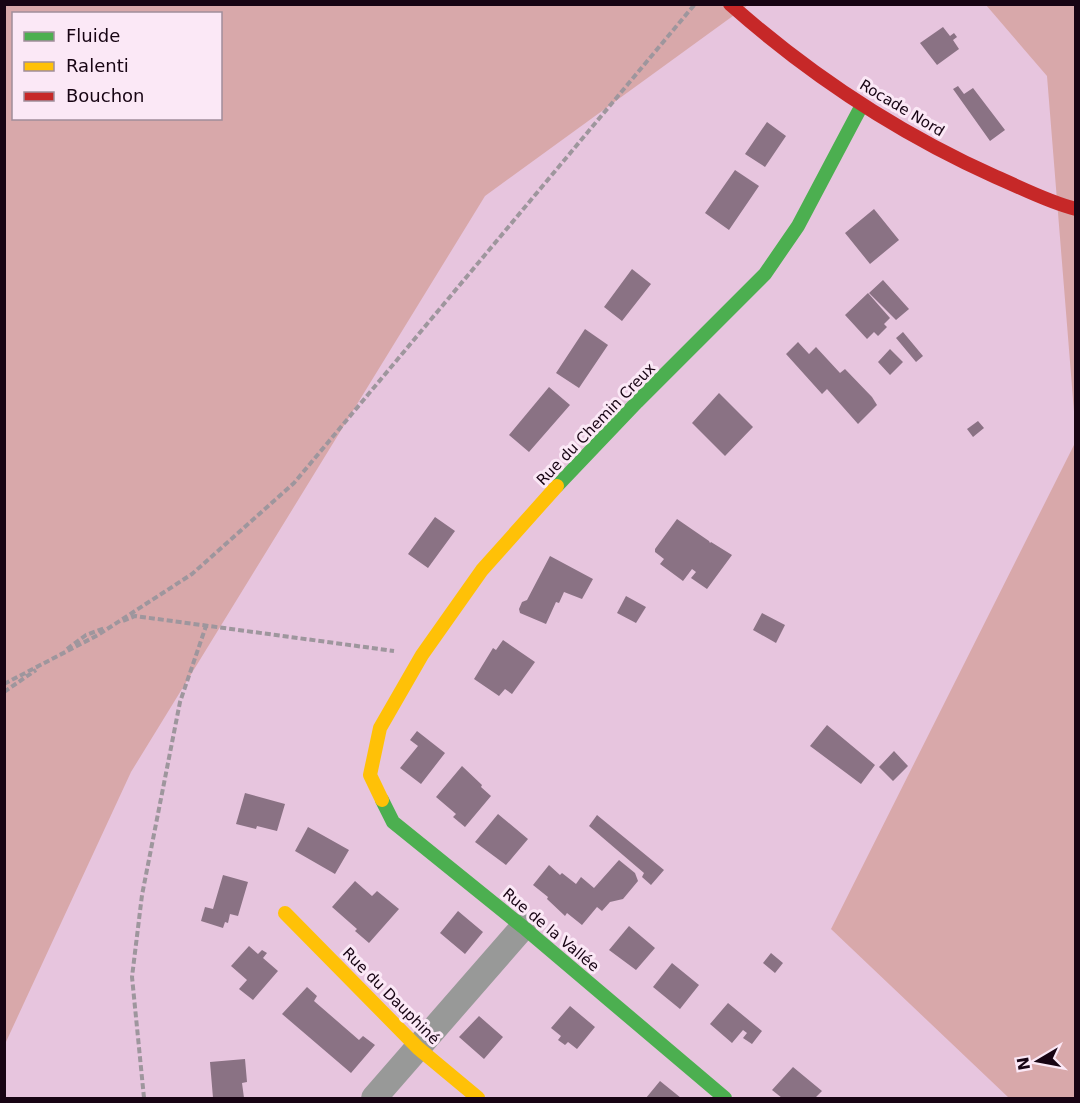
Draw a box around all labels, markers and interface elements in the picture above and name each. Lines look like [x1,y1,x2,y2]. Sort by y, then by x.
legend [12,12,222,120]
text: Fluide [66,25,120,46]
text: Ralenti [66,55,129,76]
street label: Rocade Nord [856,76,948,140]
text: Bouchon [66,85,145,106]
street label: Rue du Chemin Creux [533,359,659,489]
street label: Rue de la Vallée [499,885,603,975]
street label: Rue du Dauphiné [339,944,443,1048]
north arrow [1008,1031,1068,1091]
text: N [1013,1055,1034,1072]

